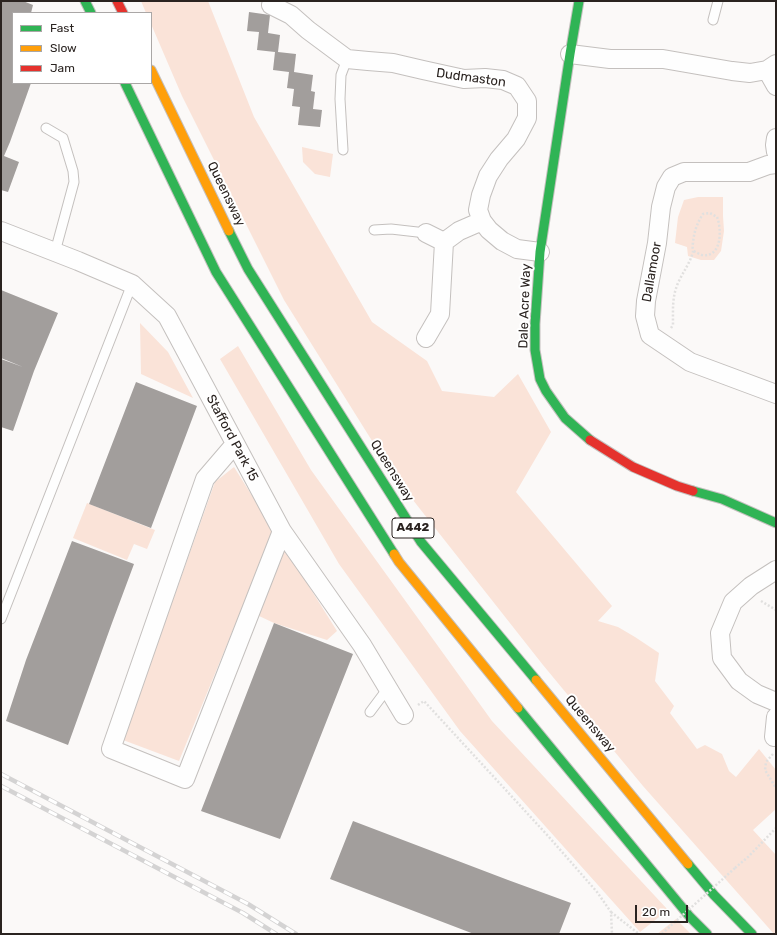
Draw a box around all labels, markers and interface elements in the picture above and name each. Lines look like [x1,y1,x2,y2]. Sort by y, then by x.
legend [12,12,152,84]
text: Fast [50,21,74,35]
text: Slow [50,41,77,55]
text: Jam [50,61,75,75]
street label: Dudmaston [435,65,507,91]
street label: Queensway [204,159,248,229]
street label: Dallamoor [639,241,665,303]
street label: Dale Acre Way [516,263,534,349]
street label: Stafford Park 15 [203,392,261,484]
street label: Queensway [367,437,417,505]
road number: A442 [392,518,434,538]
street label: Queensway [562,692,618,756]
scale bar [637,897,690,923]
text: 20 m [642,905,670,919]

